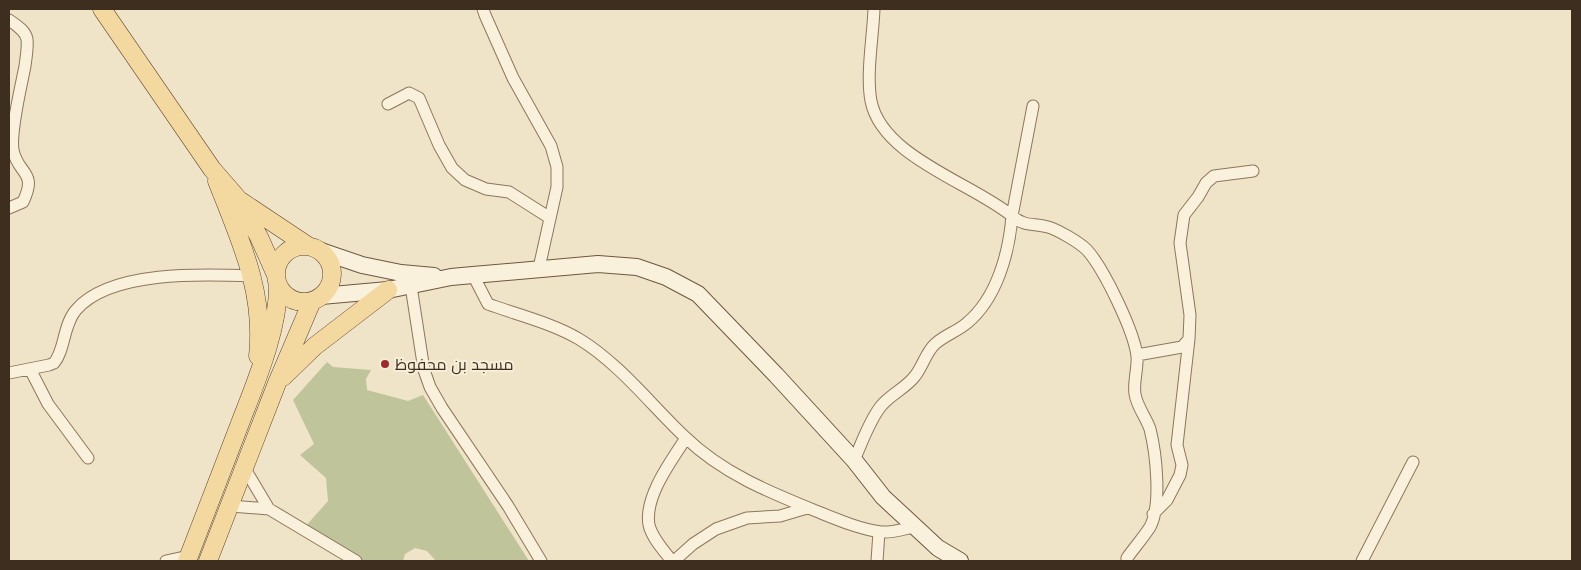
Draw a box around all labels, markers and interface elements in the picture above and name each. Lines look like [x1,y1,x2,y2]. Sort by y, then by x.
place label: مسجد بن محفوظ [395,354,514,375]
marker: مسجد بن محفوظ [379,358,391,370]

